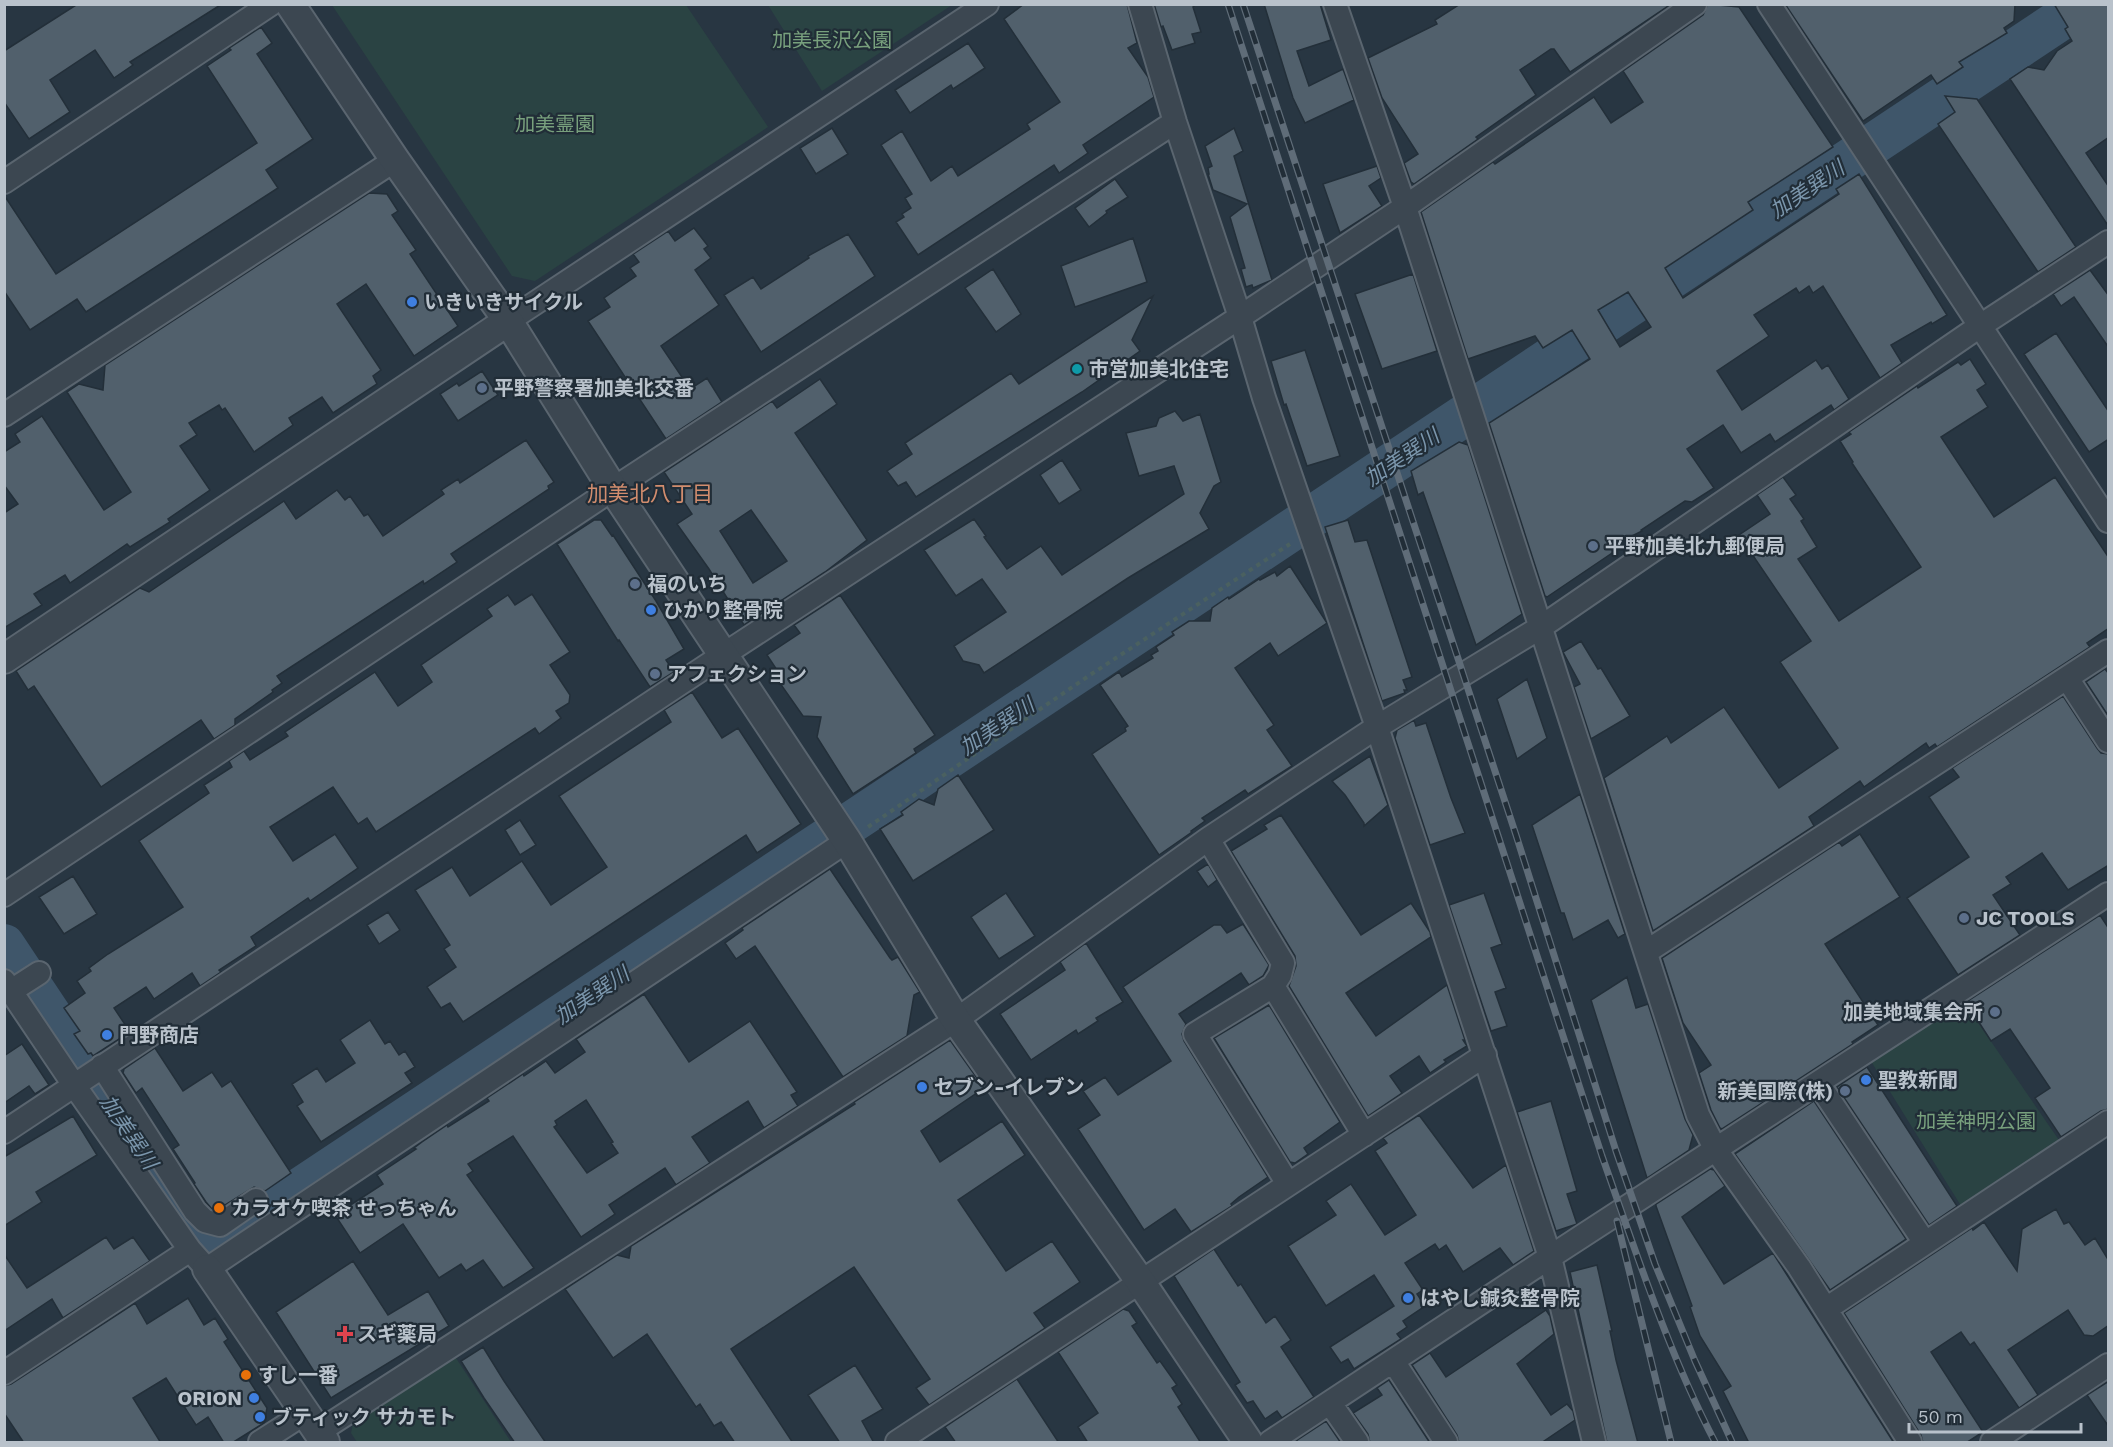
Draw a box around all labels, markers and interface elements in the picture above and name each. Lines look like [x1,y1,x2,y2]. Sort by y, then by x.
park label: 加美長沢公園 [772,28,892,52]
park label: 加美霊園 [515,112,595,136]
water label: 加美巽川 [1765,154,1850,223]
place label: いきいきサイクル [424,290,583,314]
marker: いきいきサイクル [405,295,419,309]
place label: 市営加美北住宅 [1089,357,1229,381]
marker: 市営加美北住宅 [1070,362,1084,376]
place label: 平野警察署加美北交番 [494,376,694,400]
marker: 平野警察署加美北交番 [475,381,489,395]
water label: 加美巽川 [1360,422,1445,491]
district label: 加美北八丁目 [587,481,713,506]
place label: 平野加美北九郵便局 [1605,534,1785,558]
marker: 平野加美北九郵便局 [1586,539,1600,553]
place label: 福のいち [647,572,727,596]
marker: 福のいち [628,577,642,591]
place label: ひかり整骨院 [663,598,783,622]
marker: ひかり整骨院 [644,603,658,617]
place label: アフェクション [667,662,807,686]
marker: アフェクション [648,667,662,681]
water label: 加美巽川 [955,691,1040,760]
place label: JC TOOLS [1976,906,2074,930]
marker: JC TOOLS [1957,911,1971,925]
water label: 加美巽川 [550,960,635,1029]
place label: 加美地域集会所 [1843,1000,1983,1024]
marker: 加美地域集会所 [1988,1005,2002,1019]
place label: 門野商店 [119,1023,199,1047]
marker: 門野商店 [100,1028,114,1042]
place label: 聖教新聞 [1878,1068,1958,1092]
marker: 聖教新聞 [1859,1073,1873,1087]
place label: セブン-イレブン [934,1075,1085,1099]
place label: 新美国際(株) [1717,1079,1833,1103]
marker: セブン-イレブン [915,1080,929,1094]
marker: 新美国際(株) [1838,1084,1852,1098]
water label: 加美巽川 [95,1090,164,1175]
park label: 加美神明公園 [1916,1109,2036,1133]
place label: カラオケ喫茶 せっちゃん [231,1196,457,1220]
marker: カラオケ喫茶 せっちゃん [212,1201,226,1215]
place label: はやし鍼灸整骨院 [1420,1286,1580,1310]
marker: はやし鍼灸整骨院 [1401,1291,1415,1305]
place label: スギ薬局 [357,1322,437,1346]
marker: スギ薬局 [338,1327,352,1341]
place label: すし一番 [258,1363,338,1387]
marker: すし一番 [239,1368,253,1382]
place label: ORION [178,1386,242,1410]
marker: ORION [247,1391,261,1405]
scale bar [1909,1396,2082,1434]
place label: ブティック サカモト [272,1405,457,1429]
text: 50 m [1918,1406,1963,1427]
marker: ブティック サカモト [253,1410,267,1424]

